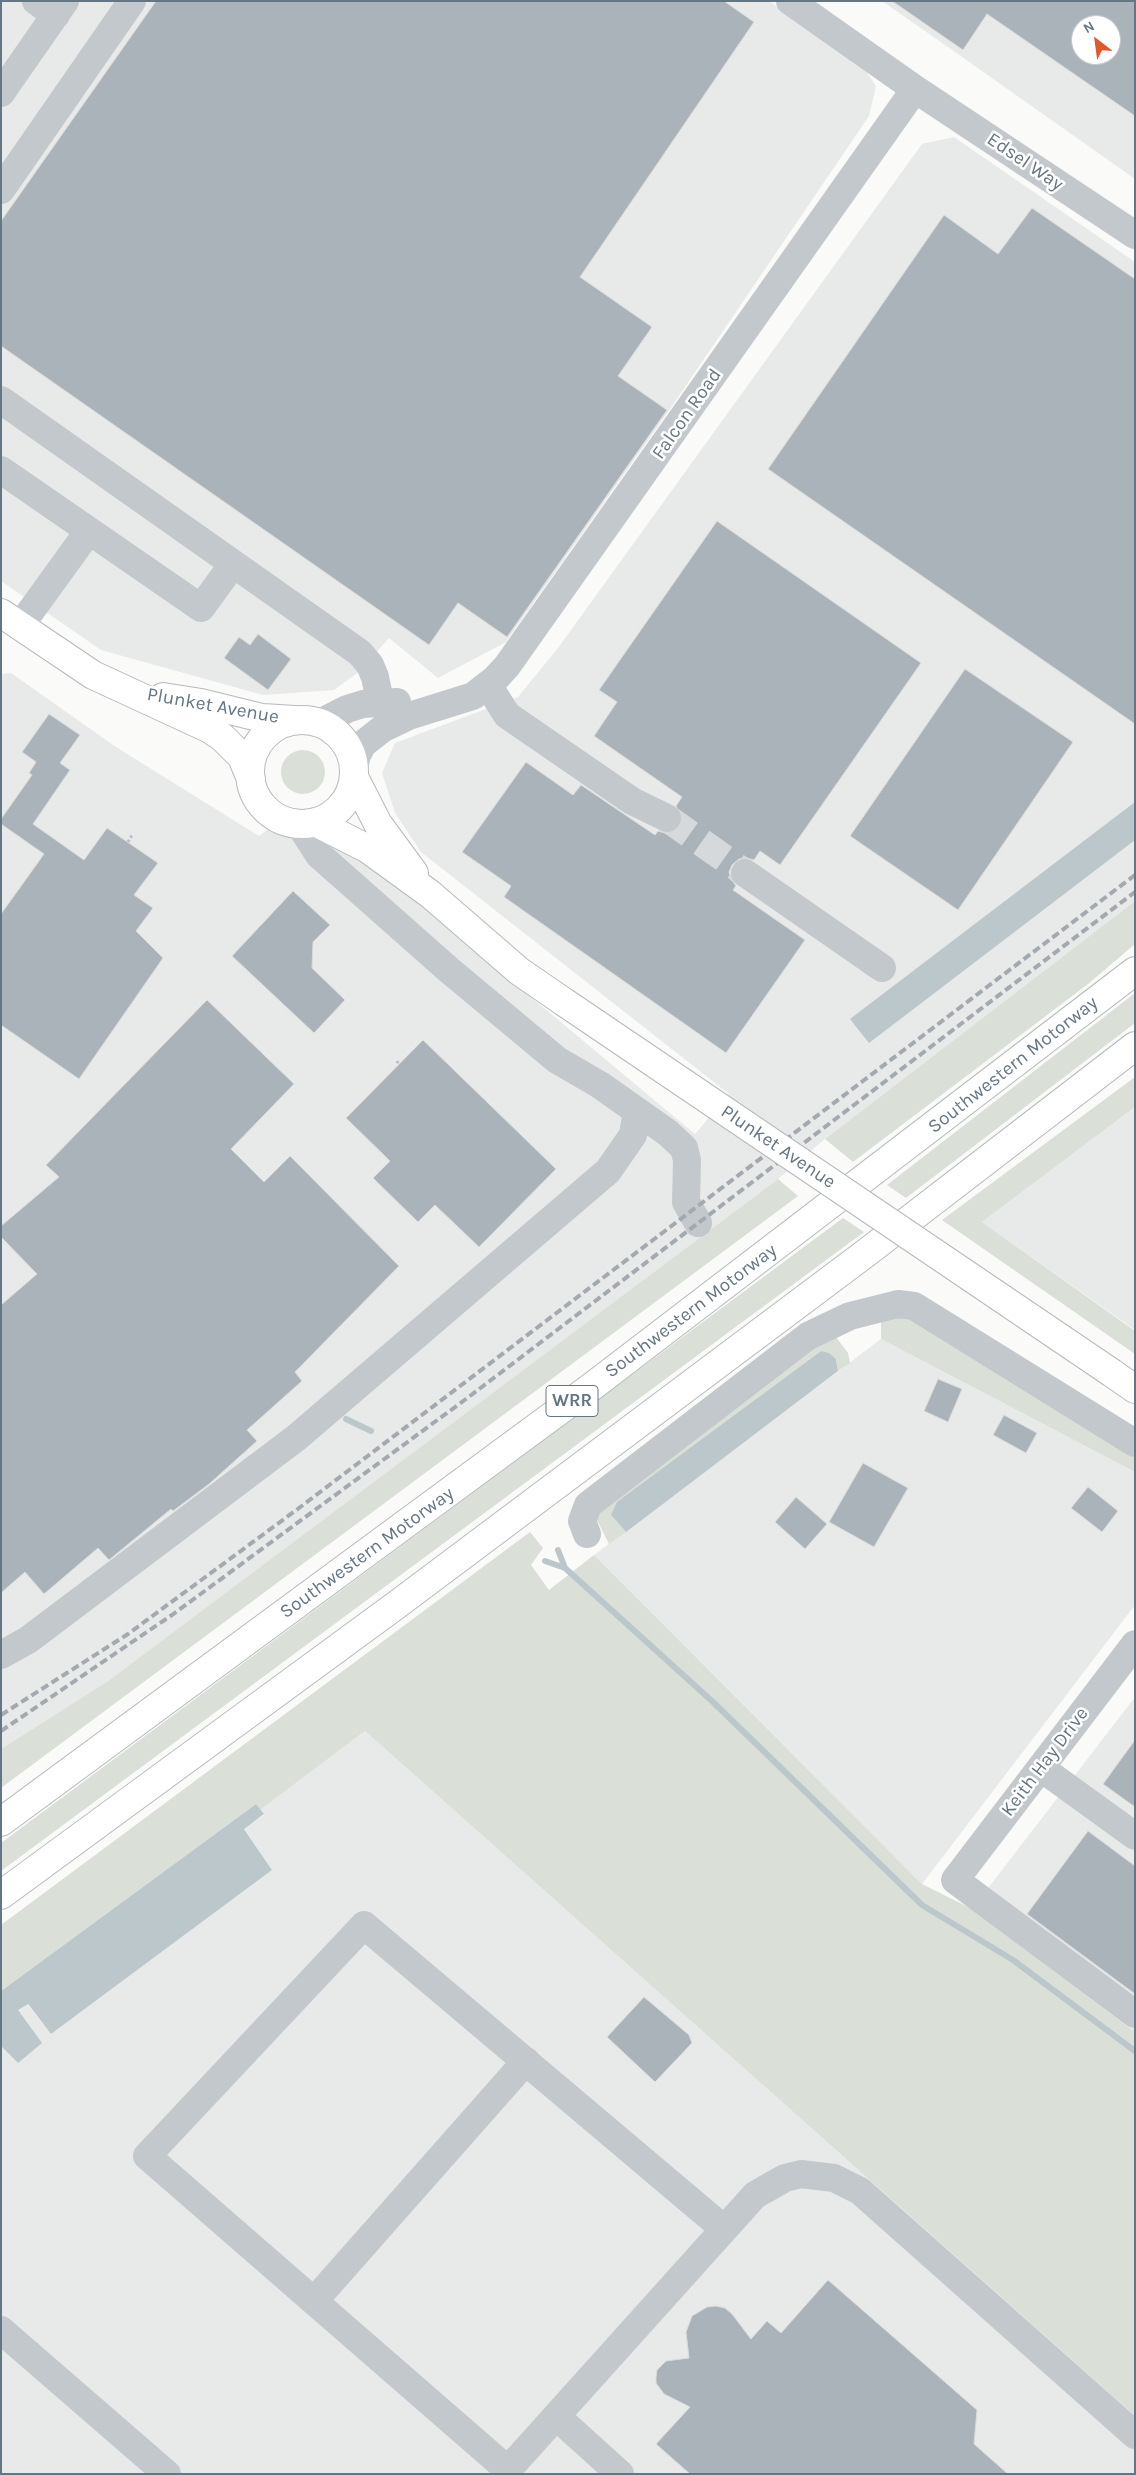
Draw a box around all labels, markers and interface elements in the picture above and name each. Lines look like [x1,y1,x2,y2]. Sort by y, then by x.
north arrow [1071,15,1121,65]
text: N [1080,18,1097,37]
street label: Edsel Way [982,128,1068,196]
street label: Falcon Road [647,364,727,464]
street label: Plunket Avenue [145,683,281,729]
street label: Southwestern Motorway [924,992,1102,1138]
street label: Plunket Avenue [716,1100,840,1194]
street label: Southwestern Motorway [601,1239,781,1383]
road number: WRR [546,1385,598,1416]
street label: Southwestern Motorway [276,1482,458,1624]
street label: Keith Hay Drive [996,1703,1094,1821]

